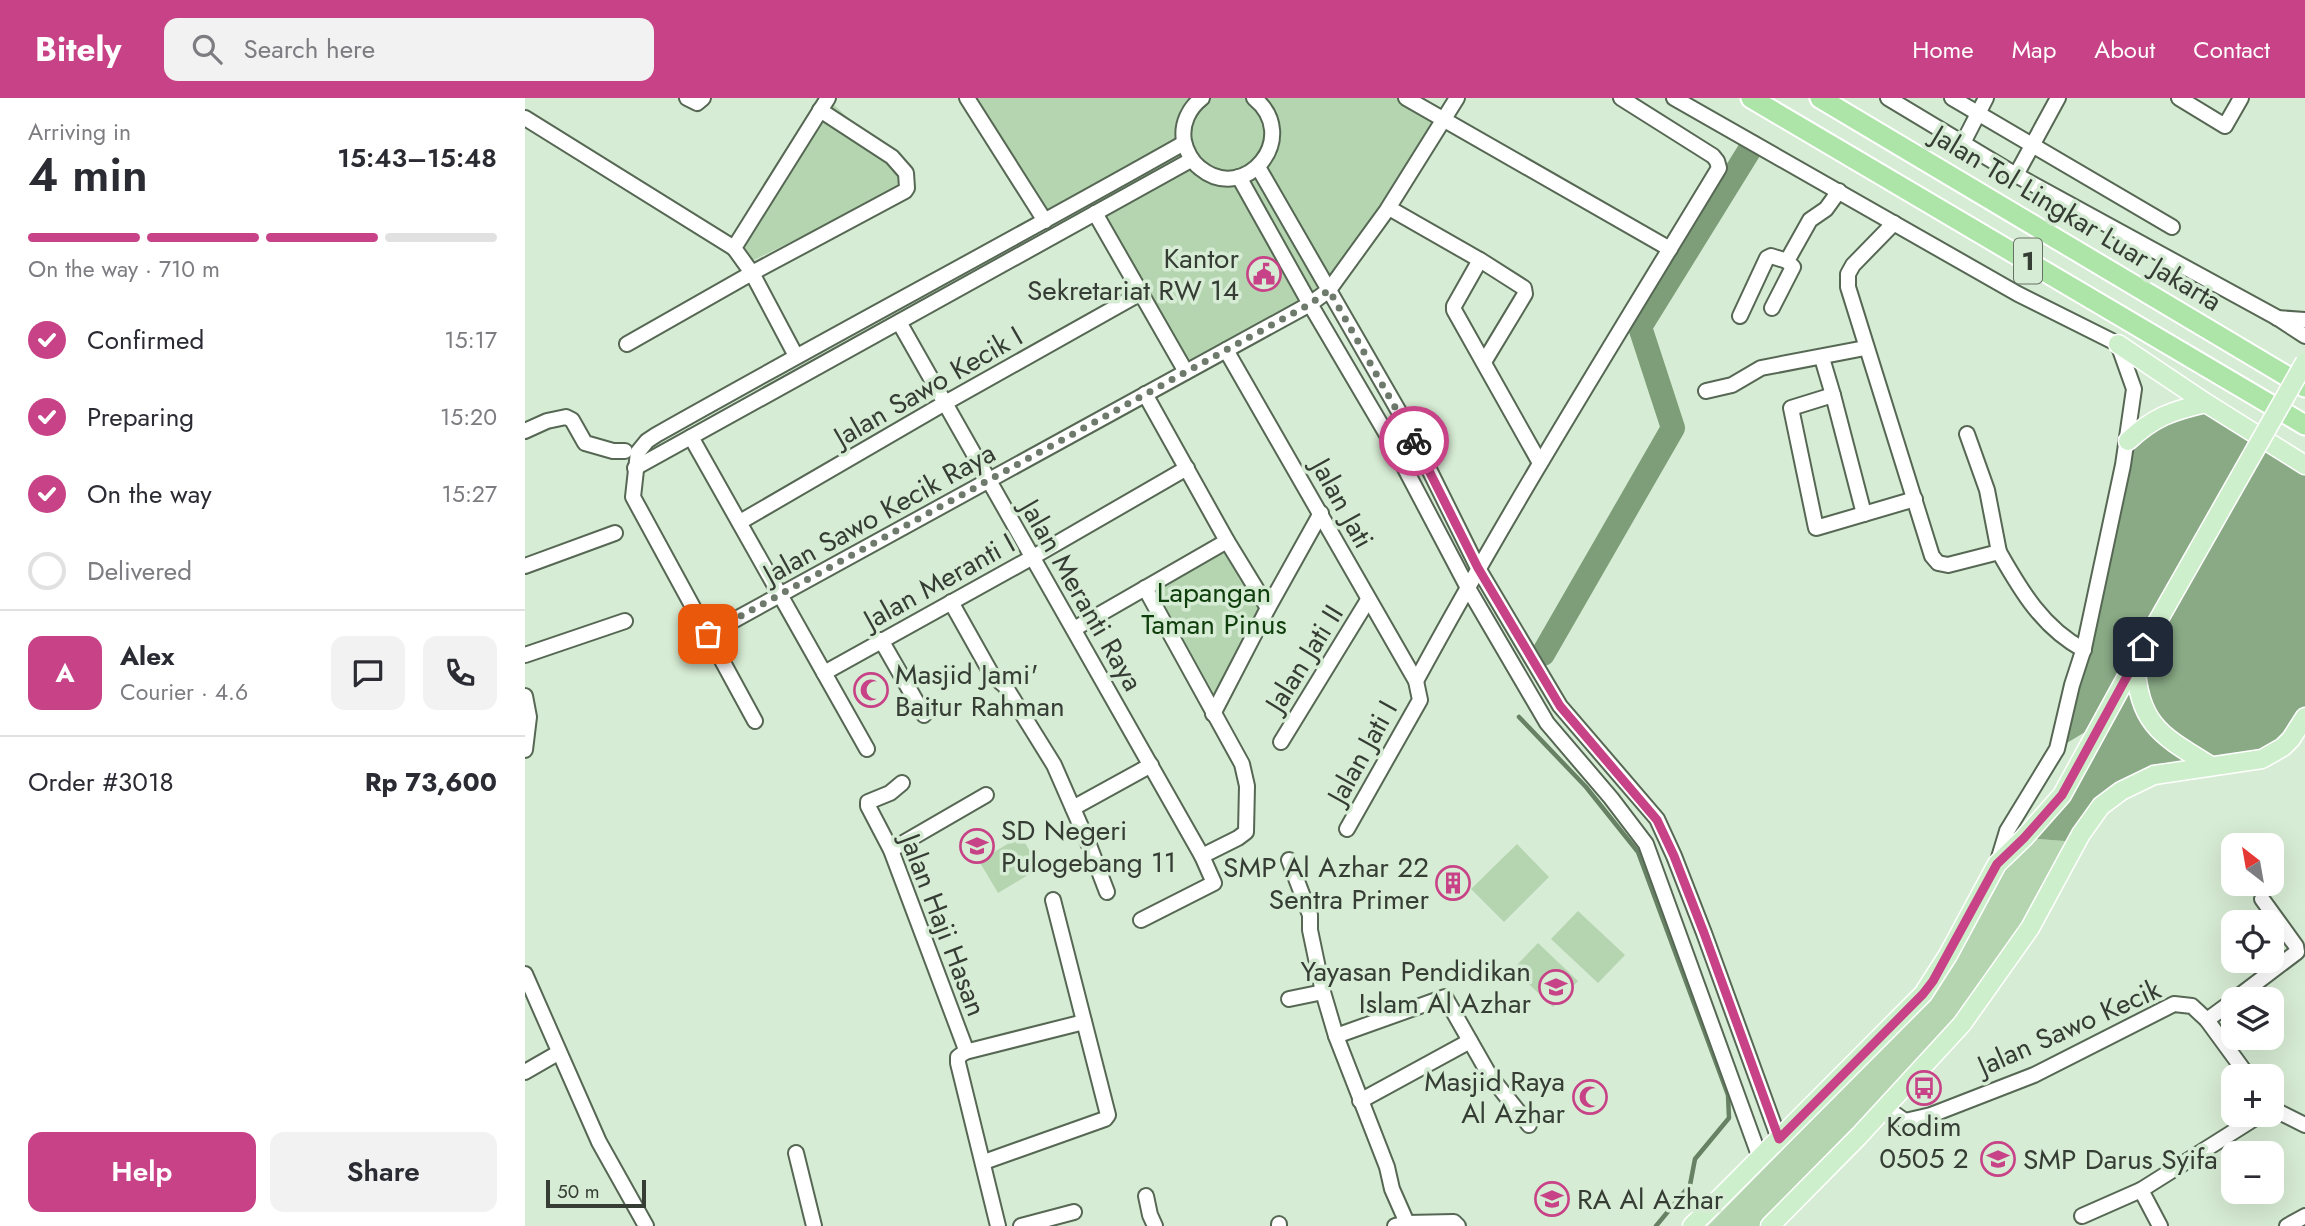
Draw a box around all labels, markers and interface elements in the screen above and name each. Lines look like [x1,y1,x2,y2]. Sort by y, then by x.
search box [164,18,654,81]
text: Bitely [35,26,122,73]
icon: search [188,30,226,68]
text: Search here [244,30,375,68]
text: Home [1912,32,1974,67]
text: Map [2012,32,2056,67]
text: About [2094,32,2155,67]
text: Contact [2193,32,2270,67]
street label: Jalan Tol Lingkar Luar Jakarta [1921,113,2230,321]
text: Arriving in [28,115,131,149]
text: 15:43–15:48 [337,139,497,177]
text: 4 min [28,142,148,208]
place label: Kantor Sekretariat RW 14 [1027,238,1239,311]
road number: 1 [2014,238,2042,284]
text: On the way · 710 m [28,252,220,286]
public building icon: Kantor Sekretariat RW 14 [1245,255,1283,293]
street label: Jalan Sawo Kecik I [823,316,1030,459]
icon: check [28,321,66,359]
text: Confirmed [87,321,204,359]
text: 15:17 [444,323,497,357]
icon: check [28,398,66,436]
text: Preparing [87,398,194,436]
text: 15:20 [440,400,497,434]
courier [1379,406,1449,476]
icon: bike [1395,422,1433,460]
street label: Jalan Sawo Kecik Raya [752,433,1003,596]
street label: Jalan Jati [1299,447,1384,556]
icon: check [28,475,66,513]
text: On the way [87,475,212,513]
text: 15:27 [442,477,497,511]
street label: Jalan Meranti Raya [1008,488,1153,699]
street label: Jalan Meranti I [853,523,1022,642]
text: Delivered [87,552,192,590]
park label: Lapangan Taman Pinus [1141,572,1287,645]
street label: Jalan Jati II [1253,597,1353,723]
pin [678,604,738,664]
icon: bag [689,615,727,653]
pin [2113,617,2173,677]
icon: home [2124,628,2162,666]
button: chat [331,636,405,710]
button: phone [423,636,497,710]
text: Alex [120,637,174,675]
text: A [55,654,75,692]
place label: Masjid Jami' Baitur Rahman [895,654,1065,727]
mosque icon: Masjid Jami' Baitur Rahman [852,671,890,709]
text: Courier · 4.6 [120,675,248,709]
street label: Jalan Jati I [1315,693,1408,815]
text: Order #3018 [28,763,174,801]
text: Rp 73,600 [365,763,497,801]
place label: SD Negeri Pulogebang 11 [1001,810,1176,883]
street label: Jalan Haji Hasan [889,824,997,1022]
school or university icon: SD Negeri Pulogebang 11 [958,827,996,865]
north arrow [2221,833,2284,896]
map controls [2221,833,2284,1204]
place label: SMP Al Azhar 22 Sentra Primer [1223,847,1429,920]
building icon: SMP Al Azhar 22 Sentra Primer [1434,864,1472,902]
button: locate [2221,910,2284,973]
place label: Yayasan Pendidikan Islam Al Azhar [1301,951,1531,1024]
school or university icon: Yayasan Pendidikan Islam Al Azhar [1537,968,1575,1006]
street label: Jalan Sawo Kecik [1967,968,2168,1088]
button: layers [2221,987,2284,1050]
place label: Masjid Raya Al Azhar [1424,1061,1565,1134]
button: + [2221,1064,2284,1127]
bus stop icon: Kodim 0505 2 [1905,1069,1943,1107]
mosque icon: Masjid Raya Al Azhar [1571,1078,1609,1116]
place label: Kodim 0505 2 [1879,1106,1969,1179]
button: Help [28,1132,256,1212]
button: Share [270,1132,497,1212]
place label: SMP Darus Syifa [2023,1139,2218,1180]
school or university icon: SMP Darus Syifa [1979,1140,2017,1178]
button: − [2221,1141,2284,1204]
scale bar [546,1177,646,1209]
text: 50 m [557,1178,600,1205]
place label: RA Al Azhar [1577,1179,1724,1220]
school or university icon: RA Al Azhar [1533,1180,1571,1218]

